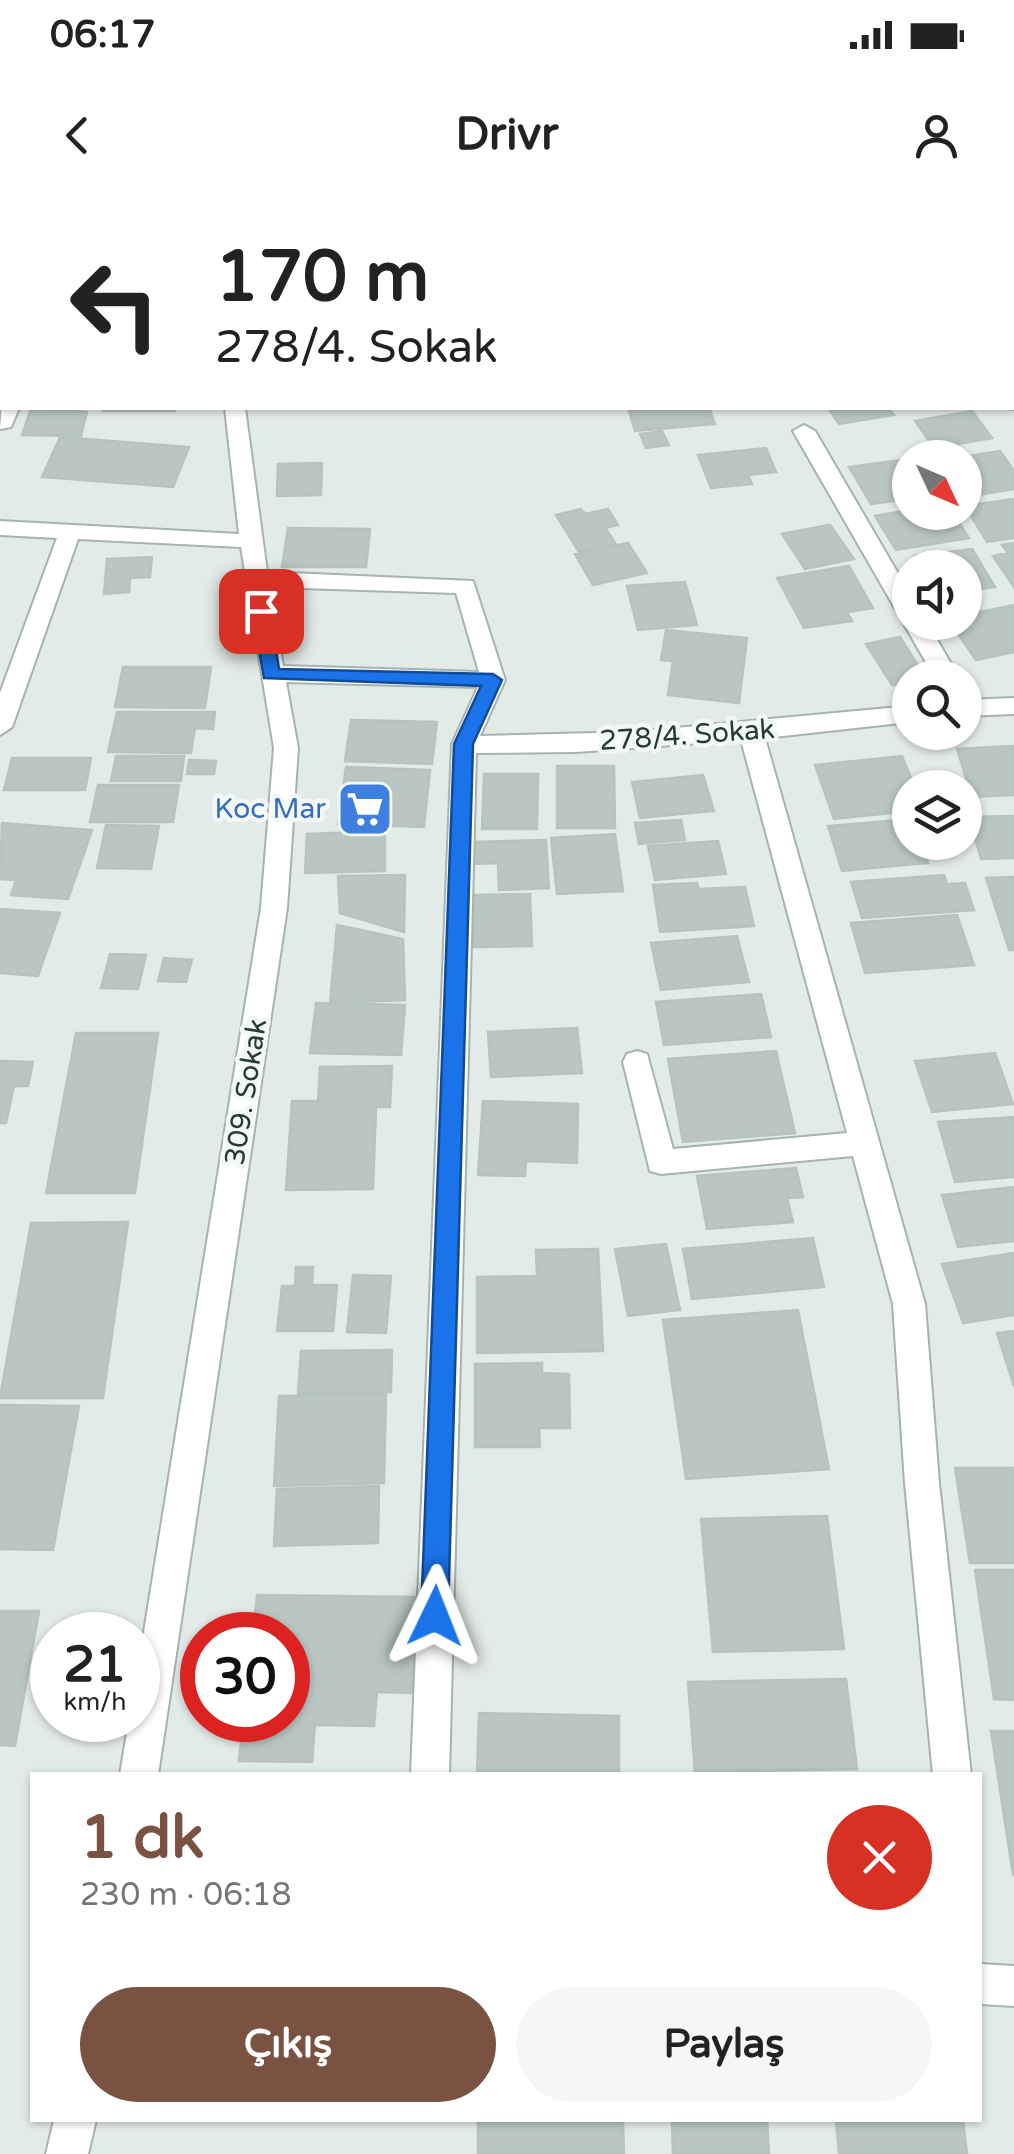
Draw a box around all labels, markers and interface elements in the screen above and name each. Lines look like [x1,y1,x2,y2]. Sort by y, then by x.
text: 06:17 [50,12,155,58]
icon: back [50,108,105,163]
text: Drivr [456,108,558,162]
icon: person [909,108,964,163]
text: 170 m [215,236,429,320]
icon: left [50,240,180,370]
text: 278/4. Sokak [215,321,498,375]
north arrow [892,440,982,530]
map controls [892,440,982,860]
button: sound [892,550,982,640]
pin [219,569,304,654]
icon: arrive [234,584,289,639]
button: search [892,660,982,750]
street label: 278/4. Sokak [598,712,776,758]
button: layers [892,770,982,860]
supermarket icon: Koc Mar [335,779,395,839]
place label: Koc Mar [215,792,326,826]
street label: 309. Sokak [218,1016,274,1168]
position arrow [383,1564,487,1668]
speed limit sign: 30 [180,1612,310,1742]
text: 21 [64,1635,126,1695]
text: km/h [64,1687,126,1717]
text: 1 dk [80,1802,204,1874]
button: close [827,1805,932,1910]
text: 230 m · 06:18 [80,1876,292,1914]
button: Çıkış [80,1987,496,2102]
button: Paylaş [516,1987,932,2102]

